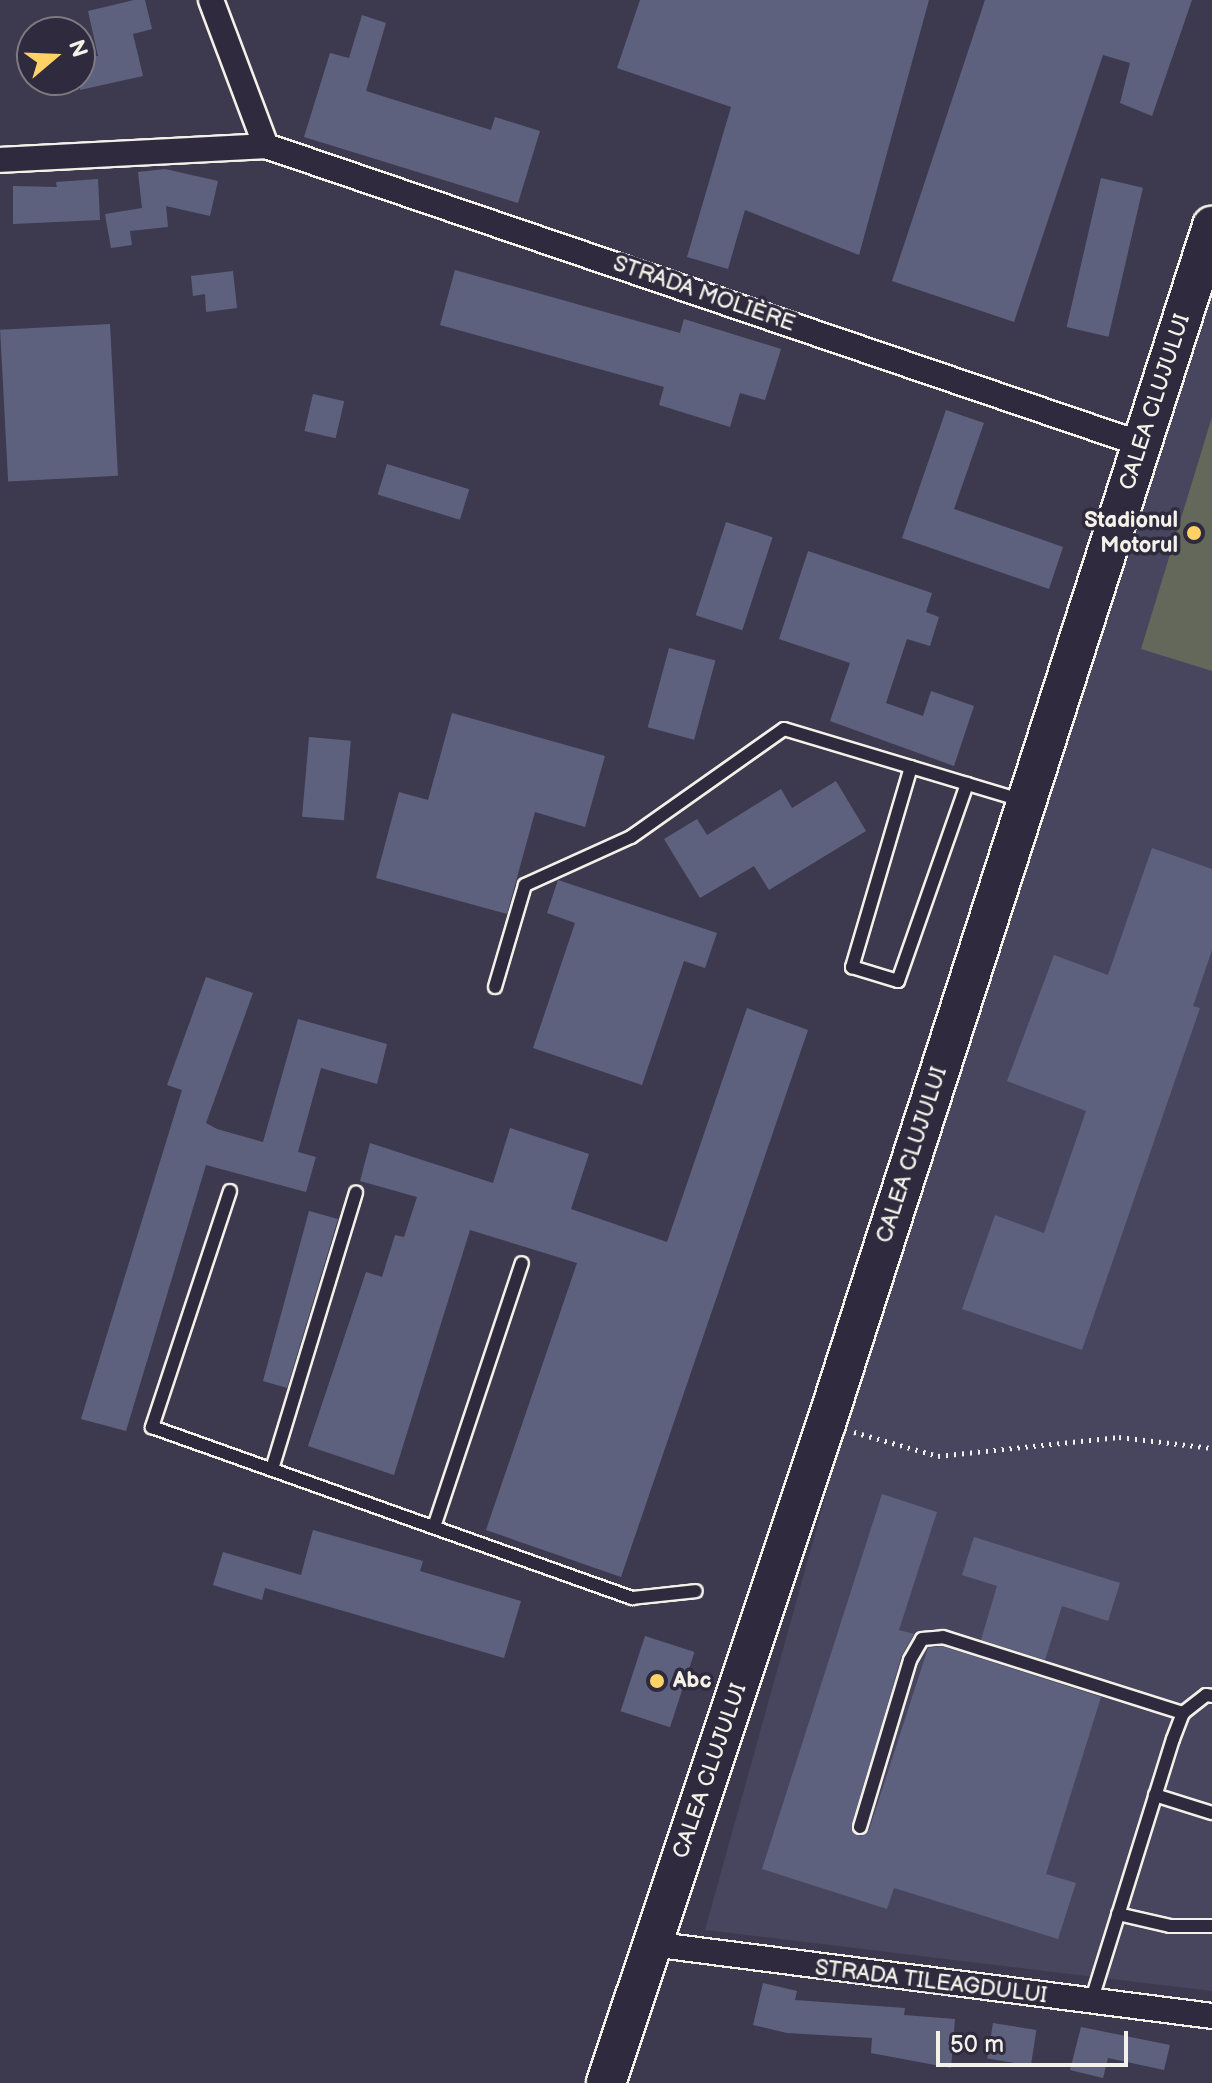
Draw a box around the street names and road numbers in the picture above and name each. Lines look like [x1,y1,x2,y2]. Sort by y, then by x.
street label: STRADA MOLIÈRE [610,250,798,338]
street label: CALEA CLUJULUI [1114,311,1196,493]
street label: CALEA CLUJULUI [871,1064,953,1246]
street label: CALEA CLUJULUI [668,1680,752,1862]
street label: STRADA TILEAGDULUI [813,1955,1049,2009]

